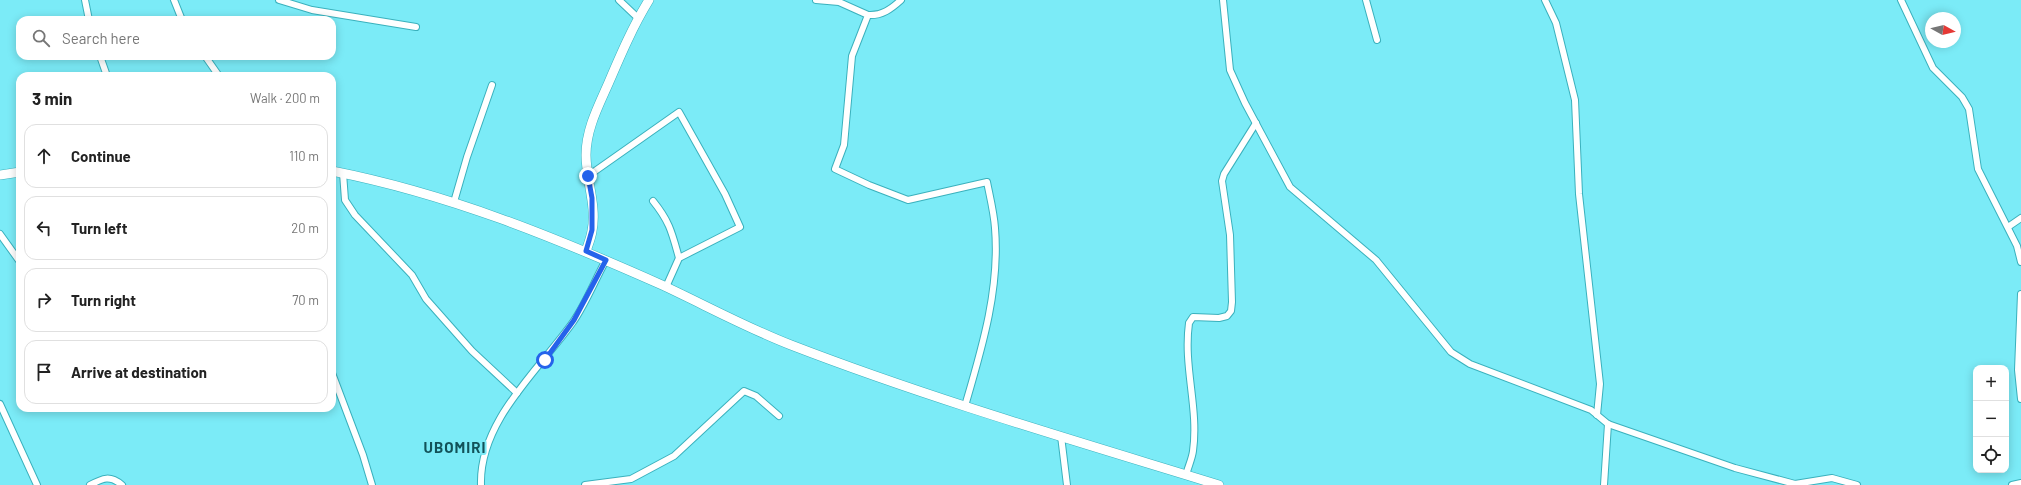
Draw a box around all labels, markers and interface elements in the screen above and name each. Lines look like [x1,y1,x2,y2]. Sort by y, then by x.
north arrow [1925,12,1961,48]
search box [16,16,336,60]
icon: search [30,27,52,49]
text: Search here [62,29,140,47]
text: 3 min [32,88,72,108]
text: Walk · 200 m [250,90,320,106]
icon: ahead [33,145,55,167]
text: Continue [71,147,131,165]
text: 110 m [289,148,319,164]
route end [579,167,597,185]
icon: left [33,217,55,239]
text: Turn left [71,219,127,237]
text: 20 m [291,220,319,236]
icon: right [33,289,55,311]
text: Turn right [71,291,136,309]
text: 70 m [292,292,319,308]
route start [536,351,554,369]
icon: arrive [33,361,55,383]
text: Arrive at destination [71,363,207,381]
map controls [1973,365,2009,473]
button: + [1973,365,2009,401]
button: − [1973,401,2009,437]
button: locate [1973,437,2009,473]
district label: UBOMIRI [424,438,486,456]

